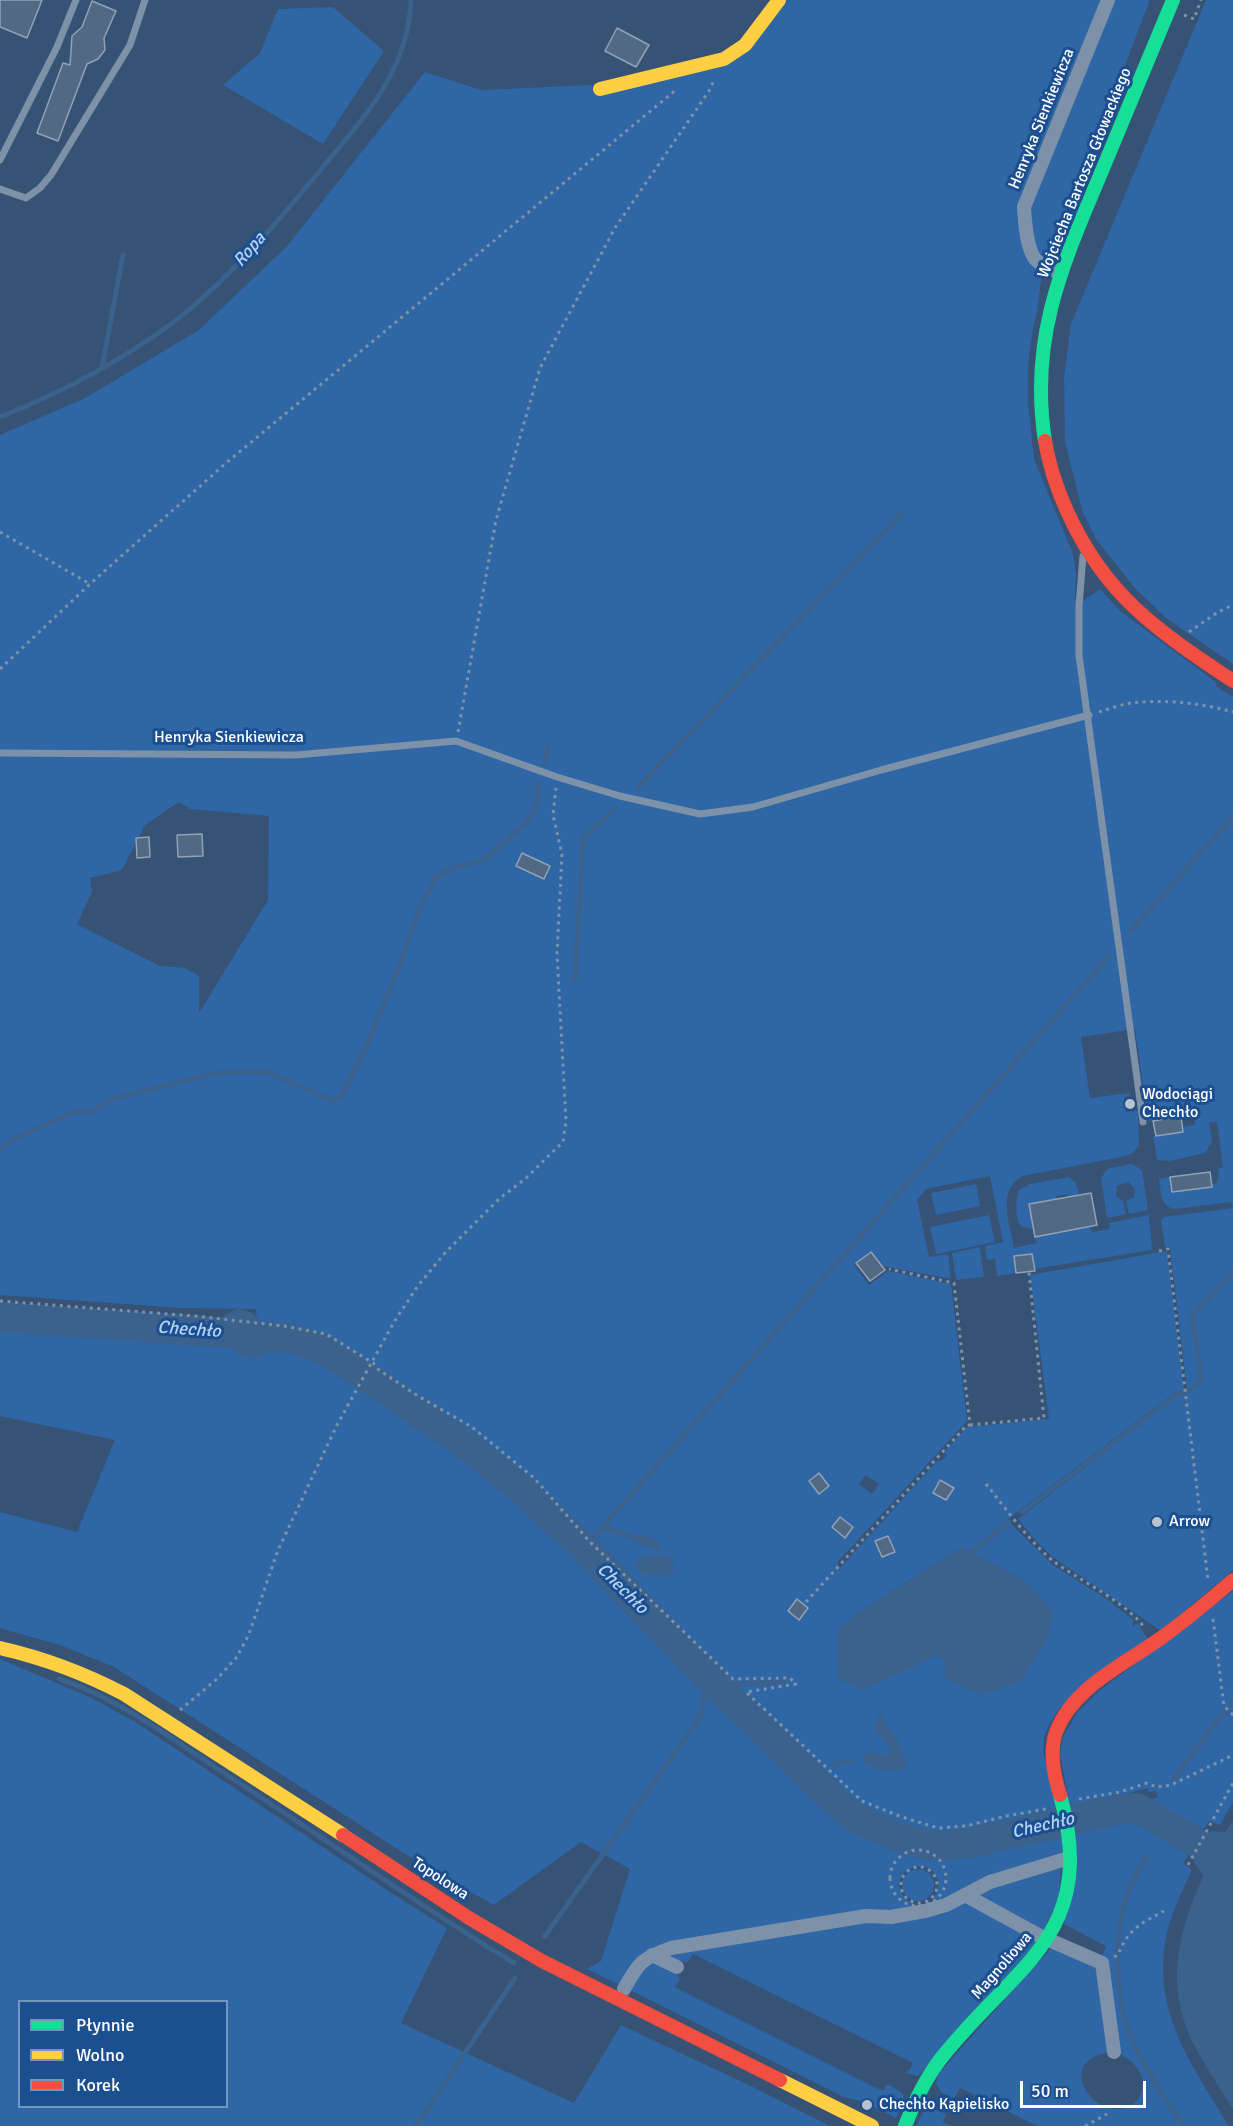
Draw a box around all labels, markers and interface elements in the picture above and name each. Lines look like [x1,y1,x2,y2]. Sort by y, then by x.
street label: Henryka Sienkiewicza [1005,46,1079,192]
street label: Wojciecha Bartosza Głowackiego [1034,65,1136,281]
water label: Ropa [229,228,271,272]
street label: Henryka Sienkiewicza [154,728,304,748]
place label: Wodociągi Chechło [1142,1085,1213,1123]
marker: Wodociągi Chechło [1123,1097,1137,1111]
water label: Chechło [157,1317,221,1343]
place label: Arrow [1169,1512,1210,1532]
marker: Arrow [1150,1515,1164,1529]
water label: Chechło [592,1559,652,1619]
water label: Chechło [1010,1808,1076,1844]
street label: Topolowa [408,1854,472,1904]
street label: Magnoliowa [967,1928,1037,2004]
legend [18,2000,228,2108]
text: Płynnie [76,2014,134,2036]
text: Wolno [76,2044,124,2066]
scale bar [1023,2069,1149,2107]
text: Korek [76,2074,120,2096]
text: 50 m [1031,2080,1069,2102]
place label: Chechło Kąpielisko [879,2095,1009,2115]
marker: Chechło Kąpielisko [860,2098,874,2112]

